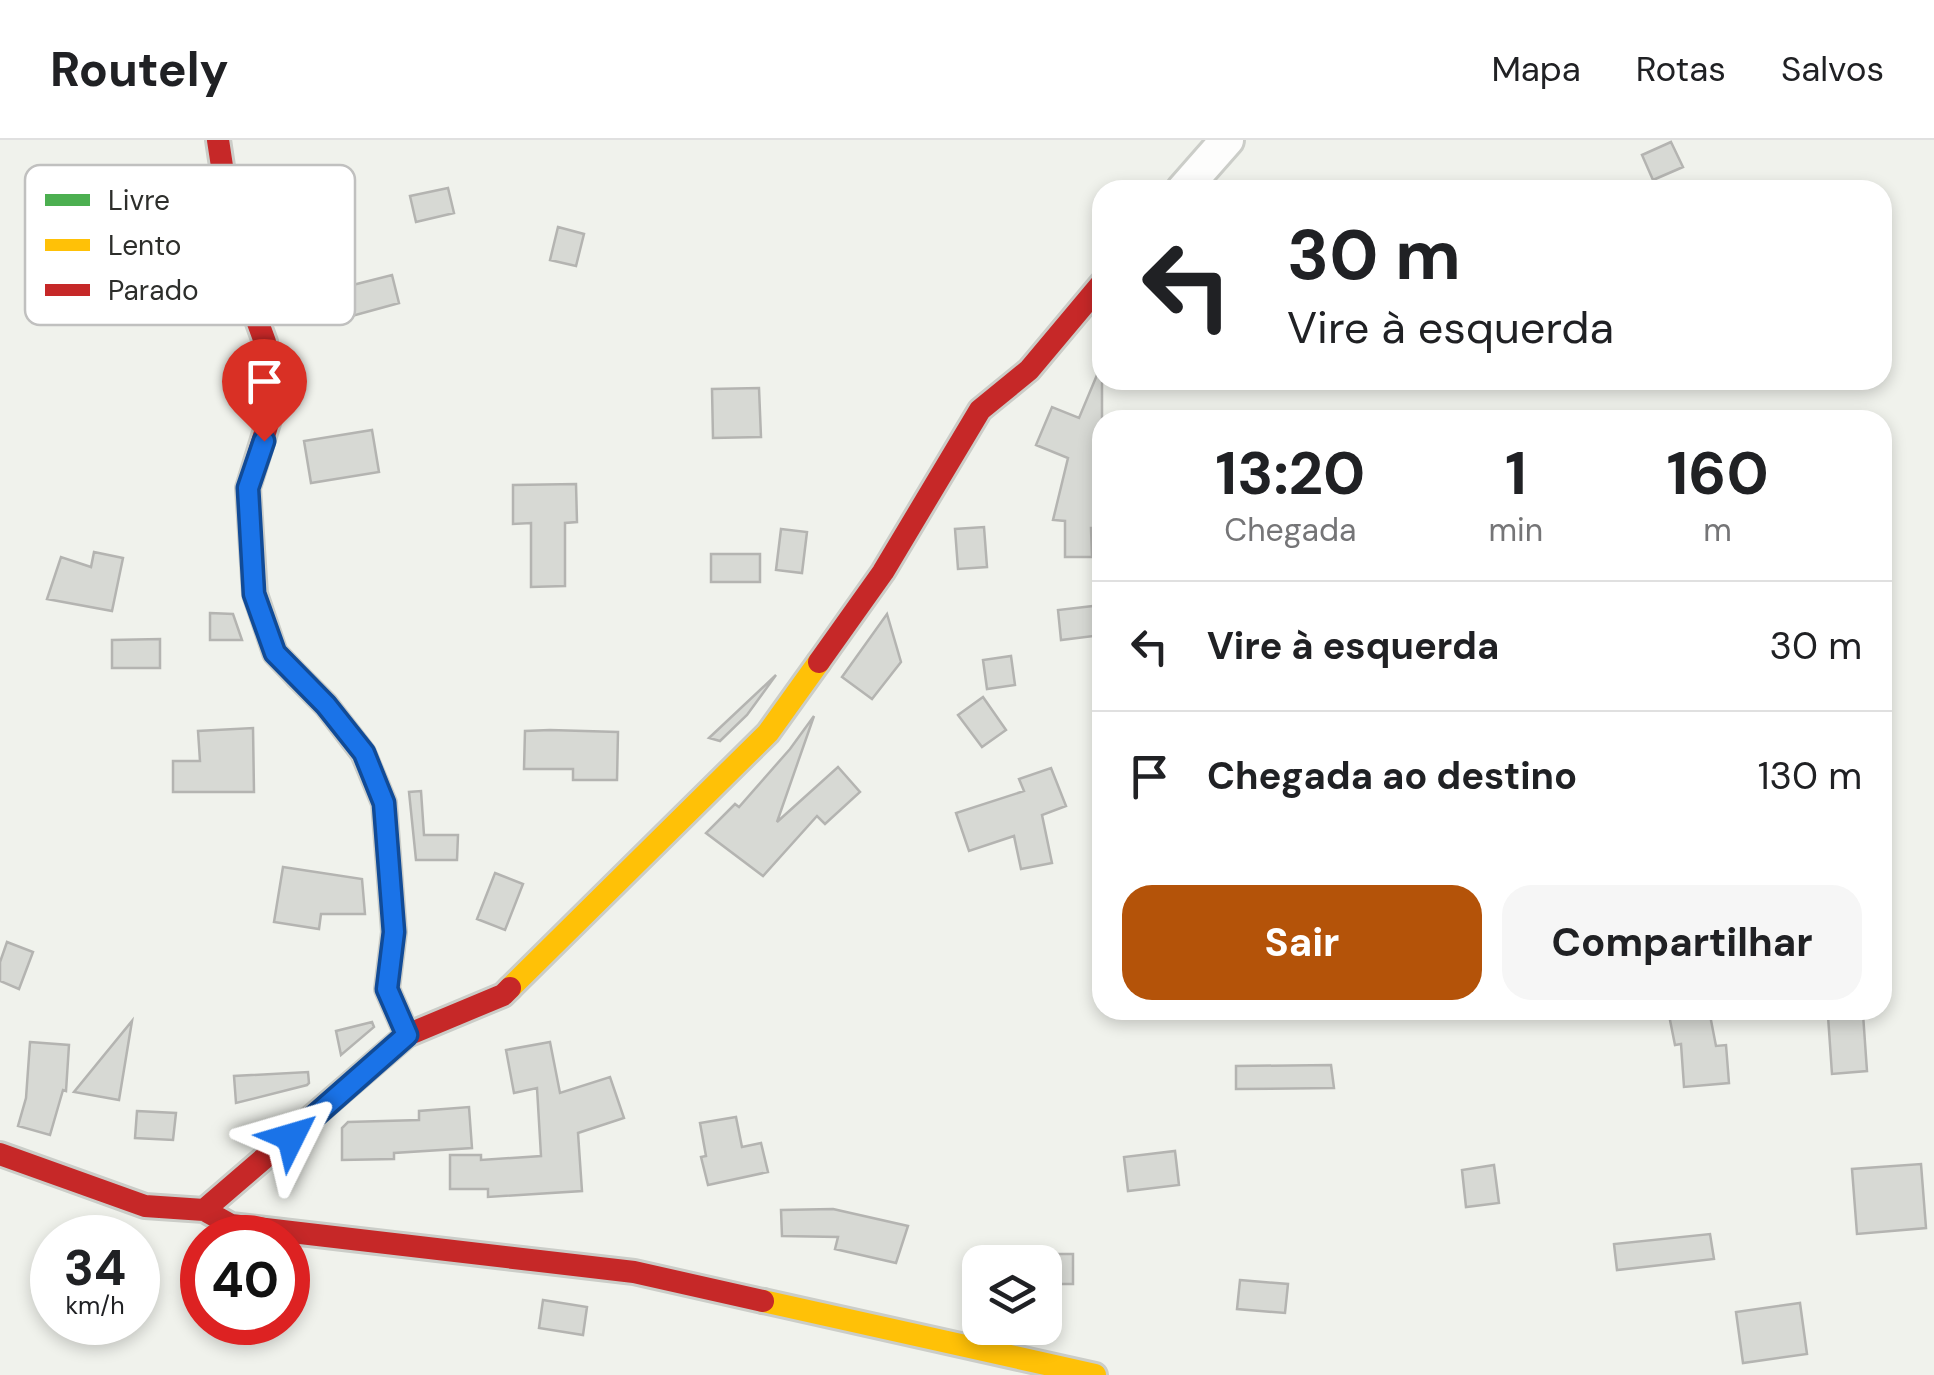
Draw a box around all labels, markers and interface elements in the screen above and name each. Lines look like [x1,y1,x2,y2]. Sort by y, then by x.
text: Routely [50,38,229,101]
text: Mapa [1491,46,1581,92]
text: Rotas [1636,46,1726,92]
text: Salvos [1781,46,1884,92]
legend [25,165,355,325]
text: Livre [108,182,170,219]
text: 30 m [1287,210,1461,301]
icon: left [1122,220,1252,350]
text: Lento [108,227,181,264]
text: Parado [108,272,199,309]
text: Vire à esquerda [1287,298,1614,357]
pin [222,339,307,442]
icon: arrive [237,354,292,409]
text: 13:20 [1215,434,1365,513]
text: 1 [1505,434,1527,513]
text: 160 [1667,434,1769,513]
text: Chegada [1224,509,1356,551]
text: min [1489,509,1543,551]
text: m [1703,509,1732,551]
icon: left [1122,619,1177,674]
text: Vire à esquerda [1207,621,1499,671]
text: 30 m [1770,621,1862,671]
icon: arrive [1122,749,1177,804]
text: Chegada ao destino [1207,751,1577,801]
text: 130 m [1758,751,1862,801]
button: Sair [1122,885,1482,1000]
button: Compartilhar [1502,885,1862,1000]
position arrow [239,1085,343,1189]
speed limit sign: 40 [180,1215,310,1345]
text: 34 [64,1235,126,1301]
map controls [962,1245,1062,1345]
button: layers [962,1245,1062,1345]
text: km/h [65,1289,125,1322]

